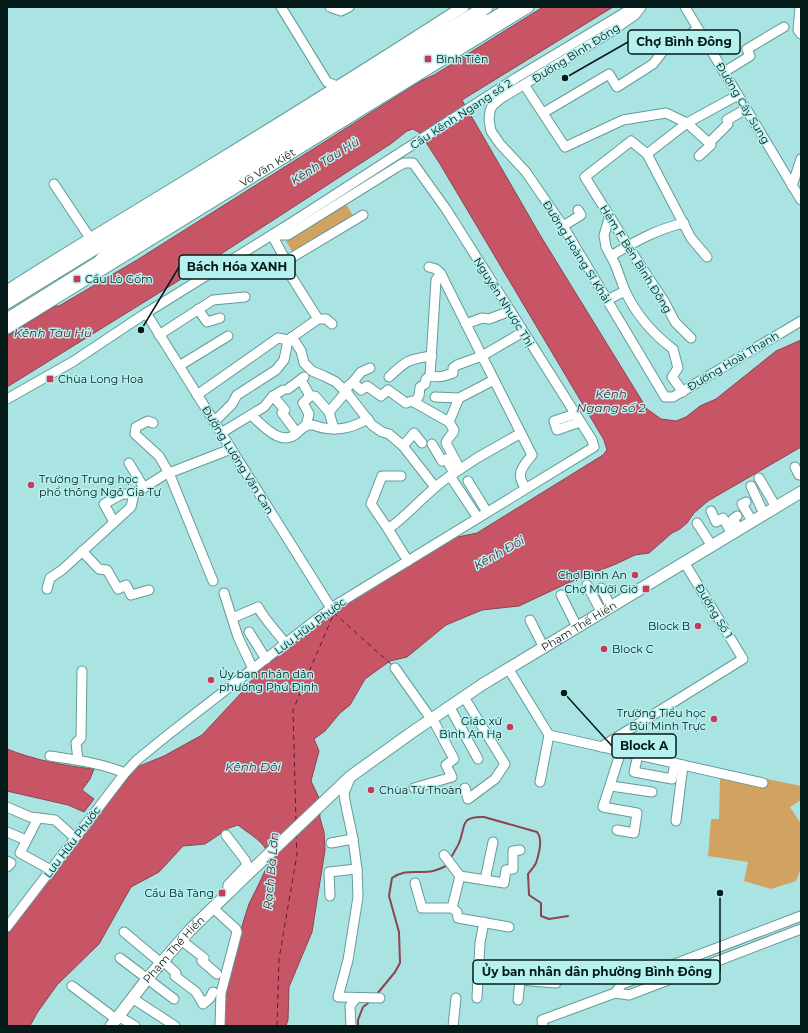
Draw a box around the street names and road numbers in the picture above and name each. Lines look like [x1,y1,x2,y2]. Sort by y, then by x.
street label: Đường Bình Đông [529,20,623,86]
street label: Đường Cây Sung [713,59,773,147]
street label: Cầu Kênh Ngang số 2 [407,76,515,152]
street label: Võ Văn Kiệt [237,145,298,190]
street label: Đường Hoàng Sĩ Khải [540,198,614,306]
street label: Hẻm F Bến Bình Đông [597,202,675,316]
street label: Nguyễn Nhược Thị [471,255,537,349]
street label: Đường Hoài Thanh [685,328,781,394]
street label: Đường Lương Văn Can [199,403,277,517]
street label: Đường Số 1 [692,581,736,641]
street label: Lưu Hữu Phước [271,594,349,658]
street label: Phạm Thế Hiển [538,598,619,654]
street label: Lưu Hữu Phước [40,803,104,881]
street label: Phạm Thế Hiển [140,913,207,986]

